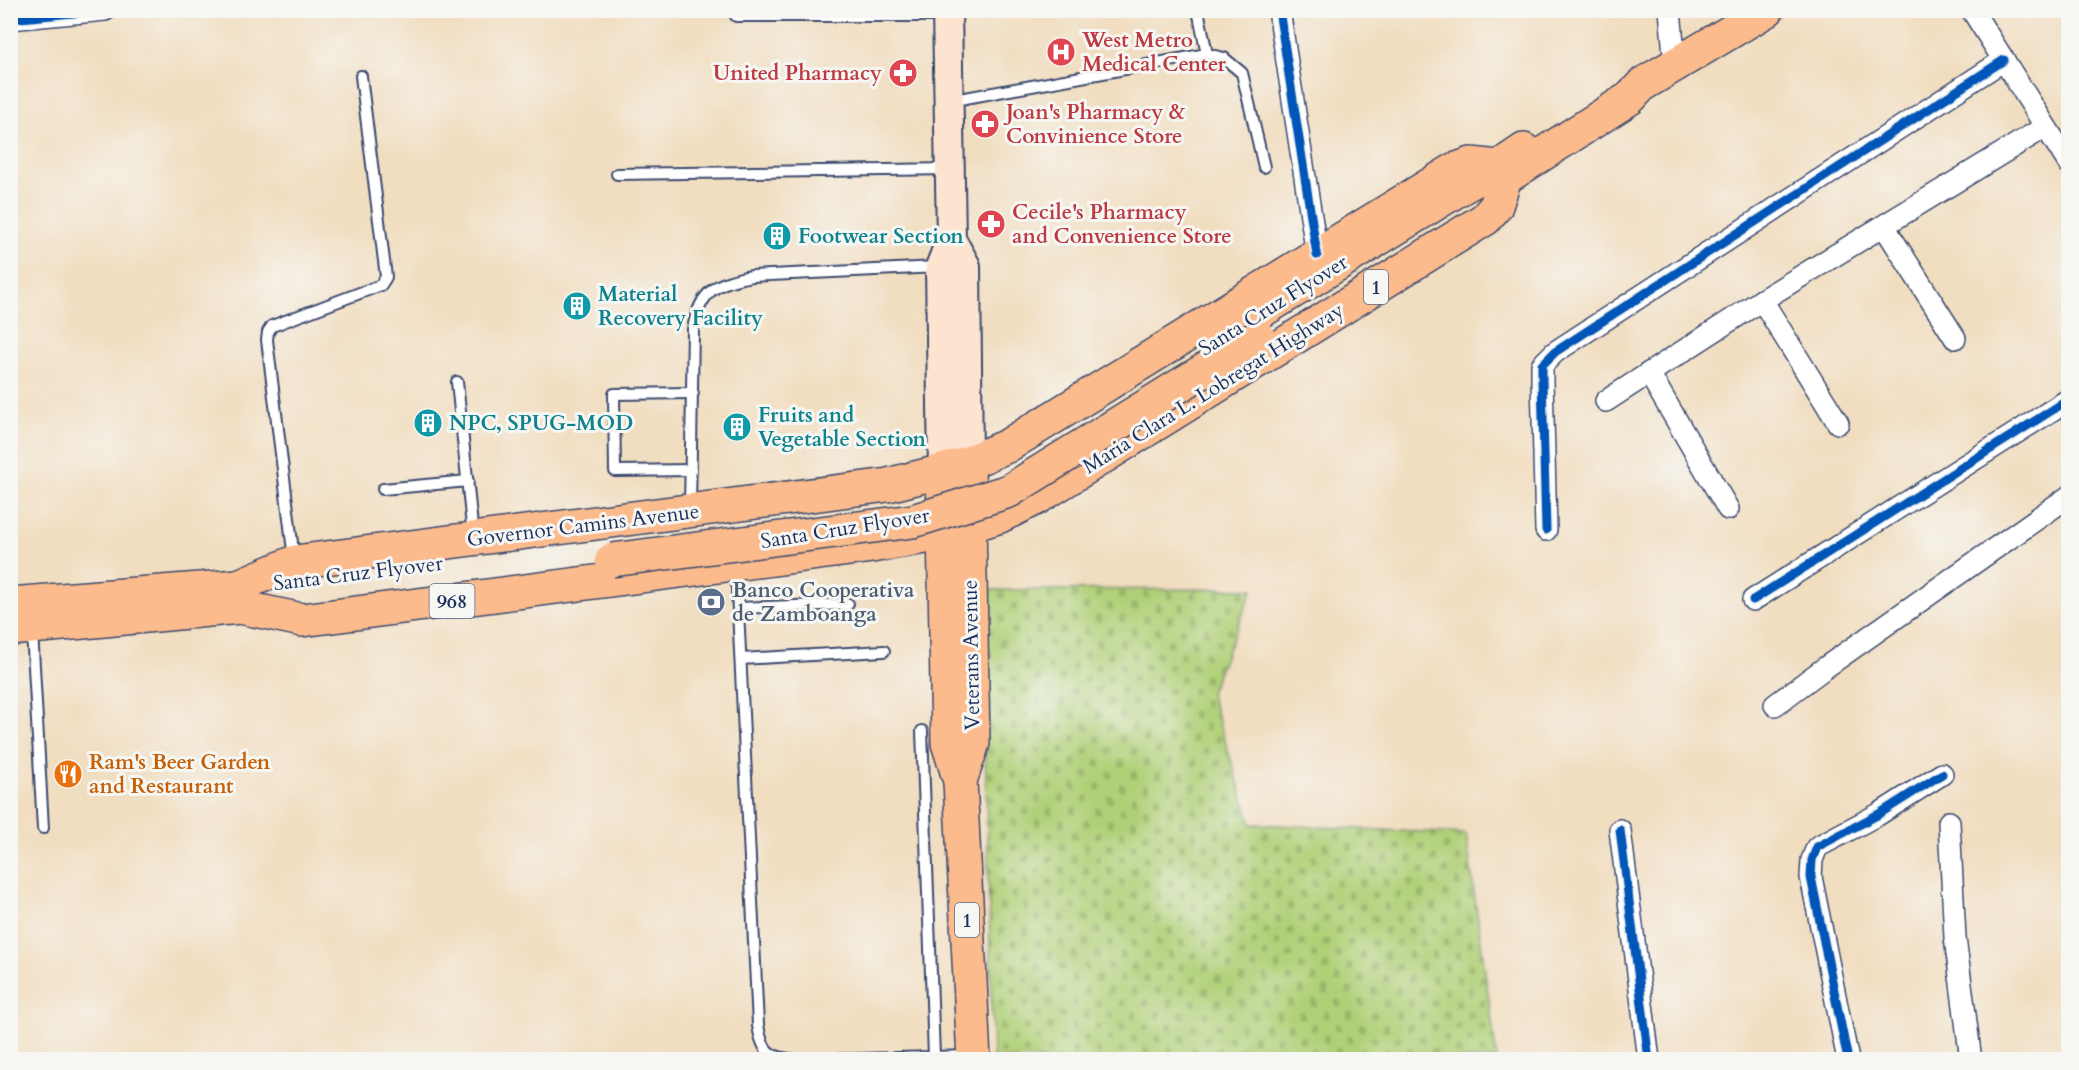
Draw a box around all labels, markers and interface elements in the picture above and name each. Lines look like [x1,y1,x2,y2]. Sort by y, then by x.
place label: West Metro Medical Center [1081,26,1226,79]
hospital icon: West Metro Medical Center [1045,36,1077,68]
pharmacy icon: United Pharmacy [887,57,919,89]
place label: United Pharmacy [713,59,882,88]
place label: Joan's Pharmacy & Convinience Store [1003,98,1186,151]
pharmacy icon: Joan's Pharmacy & Convinience Store [969,108,1001,140]
place label: Cecile's Pharmacy and Convenience Store [1012,198,1232,251]
pharmacy icon: Cecile's Pharmacy and Convenience Store [975,208,1007,240]
building icon: Footwear Section [761,220,793,252]
place label: Footwear Section [798,222,964,251]
street label: Santa Cruz Flyover [1193,248,1354,363]
road number: 1 [1364,270,1388,304]
place label: Material Recovery Facility [598,280,763,333]
building icon: Material Recovery Facility [561,290,593,322]
street label: Maria Clara L. Lobregat Highway [1077,296,1349,481]
place label: Fruits and Vegetable Section [758,401,927,454]
building icon: NPC, SPUG-MOD [412,407,444,439]
place label: NPC, SPUG-MOD [449,409,633,438]
building icon: Fruits and Vegetable Section [721,411,753,443]
street label: Governor Camins Avenue [465,497,701,554]
street label: Santa Cruz Flyover [759,501,932,556]
street label: Santa Cruz Flyover [272,549,445,598]
place label: Banco Cooperativa de Zamboanga [732,576,915,629]
street label: Veterans Avenue [956,579,987,731]
road number: 968 [430,584,474,618]
bank icon: Banco Cooperativa de Zamboanga [695,586,727,618]
place label: Ram's Beer Garden and Restaurant [89,748,271,801]
restaurant icon: Ram's Beer Garden and Restaurant [52,758,84,790]
road number: 1 [955,903,979,937]

